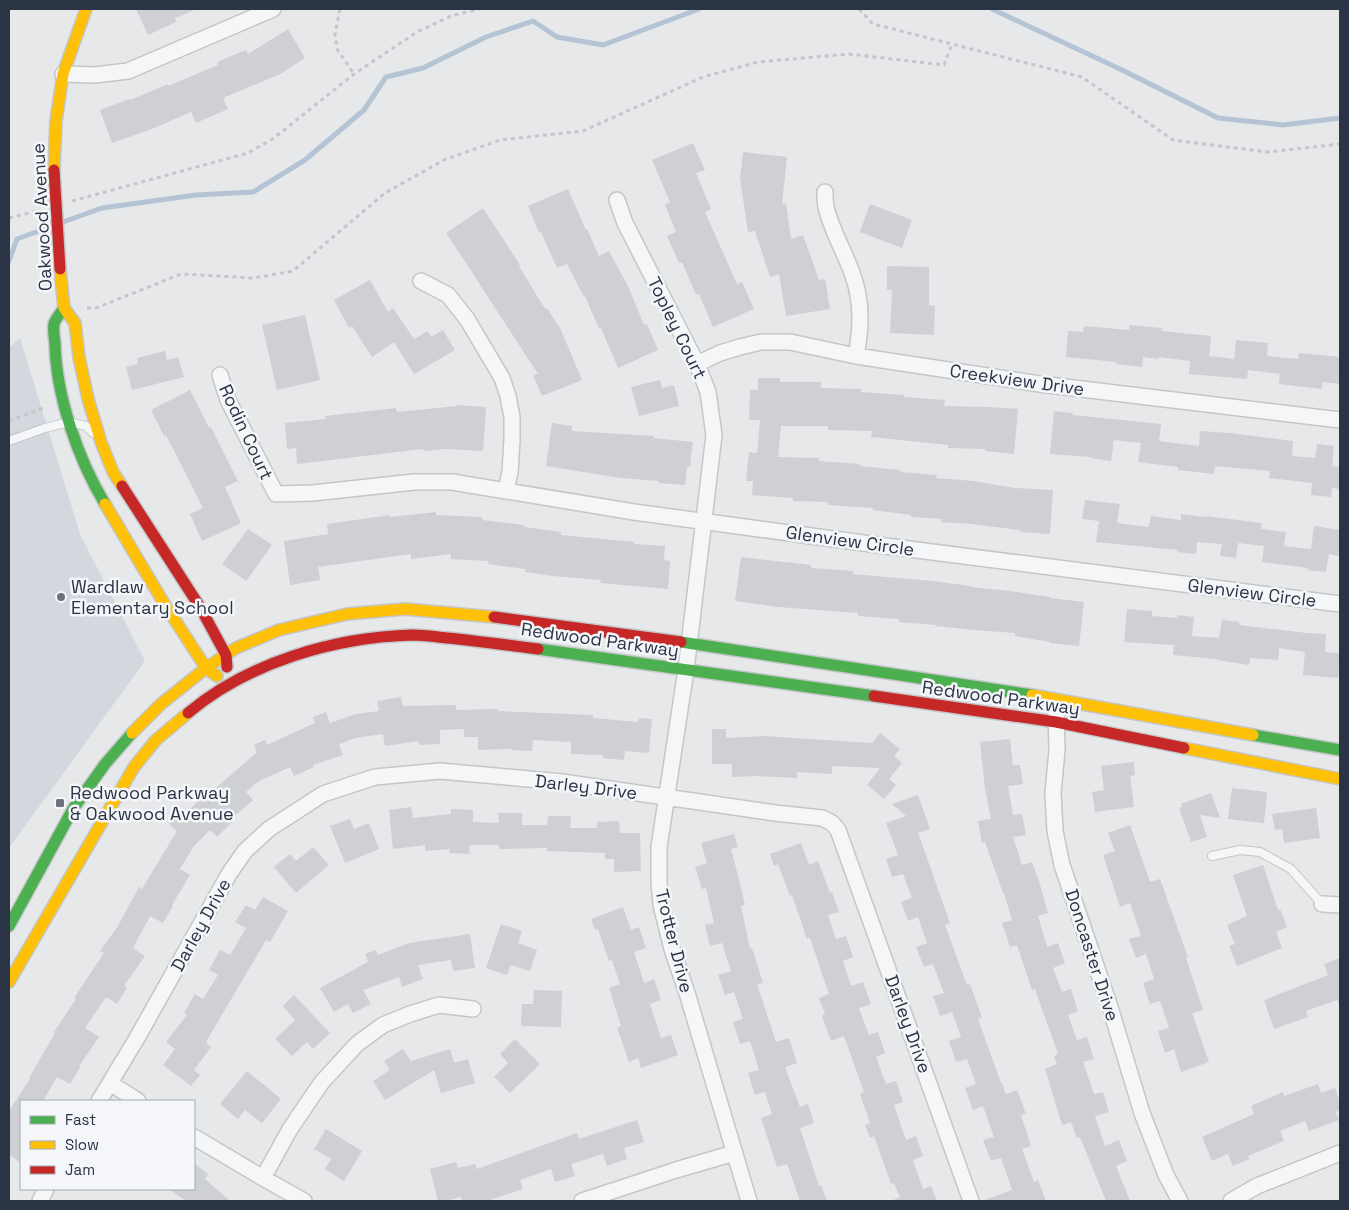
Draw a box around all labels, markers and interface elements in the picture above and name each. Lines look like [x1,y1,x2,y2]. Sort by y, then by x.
street label: Oakwood Avenue [26,142,57,292]
street label: Topley Court [643,273,712,383]
street label: Creekview Drive [948,359,1086,400]
street label: Rodin Court [214,380,279,483]
street label: Glenview Circle [784,520,916,561]
street label: Glenview Circle [1186,573,1318,612]
place label: Wardlaw Elementary School [71,575,234,619]
marker: Wardlaw Elementary School [55,591,67,603]
street label: Redwood Parkway [520,617,680,662]
street label: Redwood Parkway [921,675,1081,720]
street label: Darley Drive [534,769,639,804]
place label: Redwood Parkway & Oakwood Avenue [70,781,234,825]
marker: Redwood Parkway & Oakwood Avenue [54,797,66,809]
street label: Darley Drive [166,874,236,975]
street label: Doncaster Drive [1060,886,1125,1024]
street label: Trotter Drive [650,887,698,995]
street label: Darley Drive [880,972,937,1076]
legend [20,1100,195,1190]
text: Fast [65,1110,96,1129]
text: Slow [65,1135,99,1154]
text: Jam [65,1160,95,1179]

